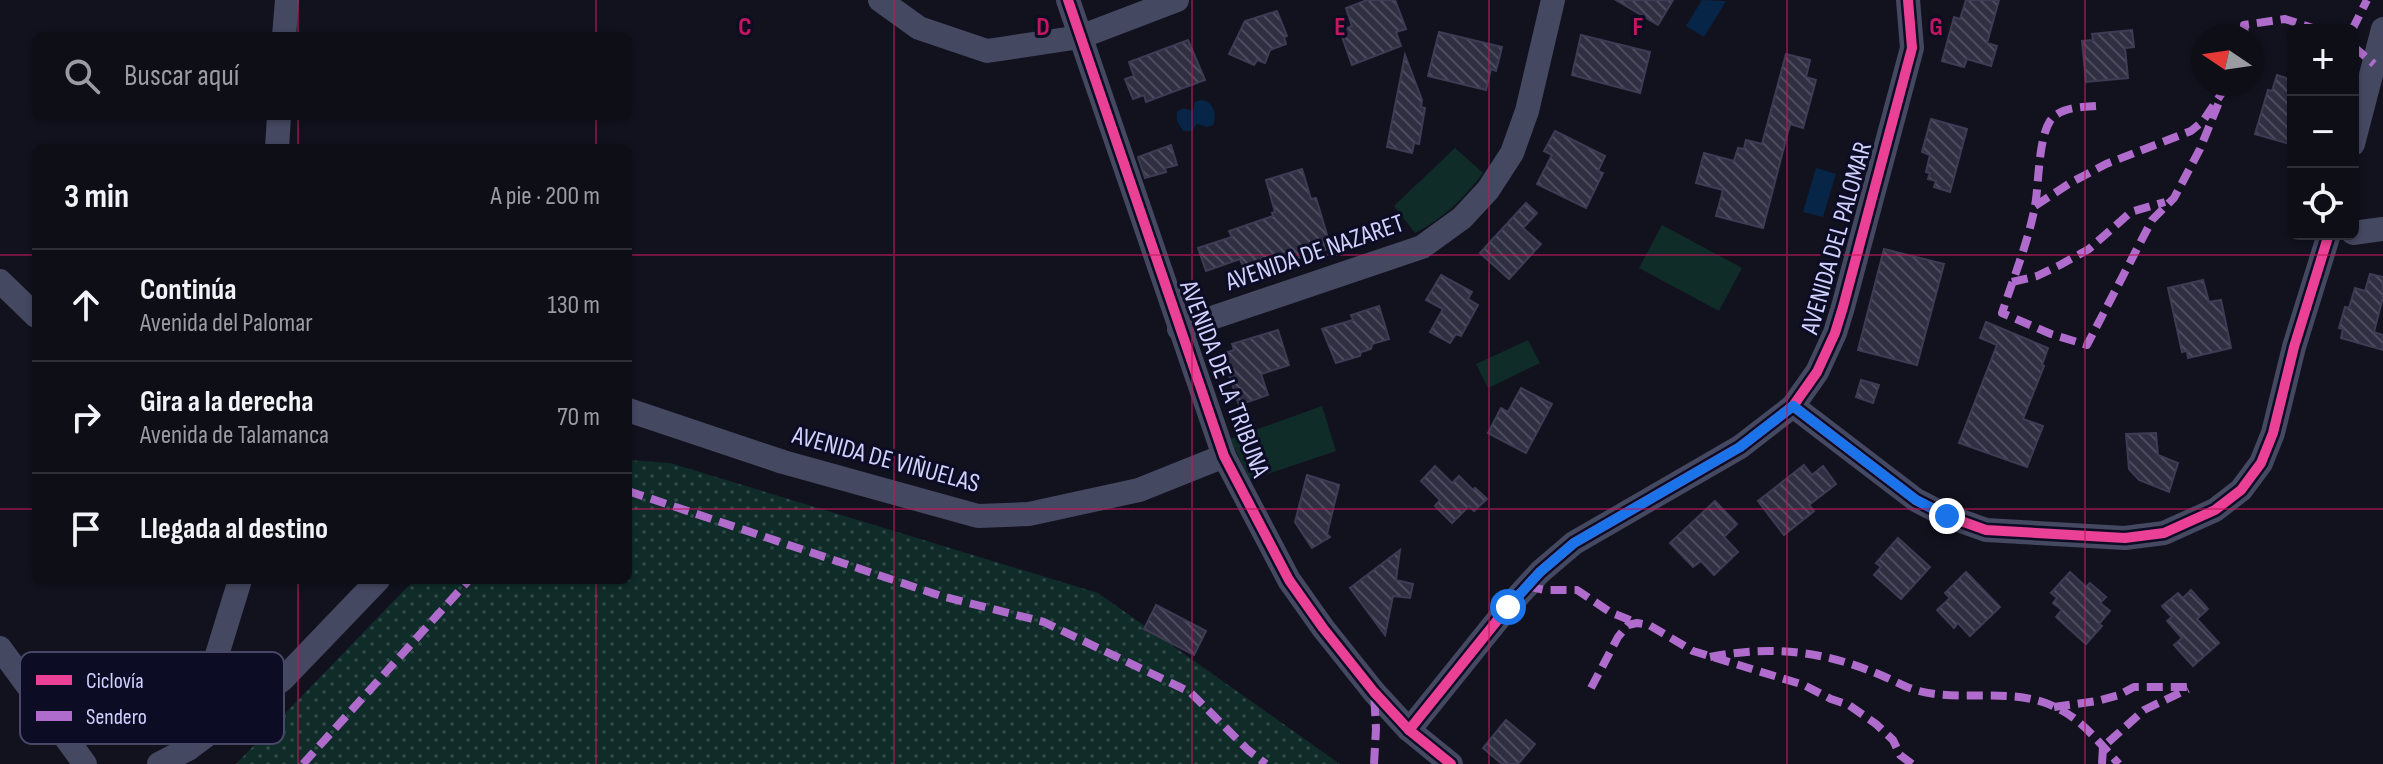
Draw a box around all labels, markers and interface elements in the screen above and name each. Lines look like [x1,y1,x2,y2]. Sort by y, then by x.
text: C [738,12,752,43]
text: D [1036,12,1050,43]
text: E [1334,12,1346,43]
text: F [1633,12,1644,43]
text: G [1929,12,1943,43]
north arrow [2191,24,2263,96]
map controls [2287,24,2359,240]
button: + [2287,24,2359,96]
search box [32,32,632,120]
icon: search [60,54,104,98]
text: Buscar aquí [124,58,239,94]
button: − [2287,96,2359,168]
street label: AVENIDA DEL PALOMAR [1794,138,1879,339]
button: locate [2287,168,2359,240]
text: 3 min [64,176,129,217]
text: A pie · 200 m [491,181,600,212]
street label: AVENIDA DE NAZARET [1221,208,1408,298]
text: Continúa [140,272,236,308]
street label: AVENIDA DE LA TRIBUNA [1172,275,1276,483]
icon: ahead [64,283,108,327]
text: 130 m [548,290,600,321]
text: Avenida del Palomar [140,308,313,339]
text: Gira a la derecha [140,384,314,420]
icon: right [64,395,108,439]
text: 70 m [557,402,600,433]
text: Avenida de Talamanca [140,420,329,451]
street label: AVENIDA DE VIÑUELAS [788,420,983,500]
route end [1929,498,1965,534]
icon: arrive [64,507,108,551]
text: Llegada al destino [140,511,328,547]
route start [1490,589,1526,625]
legend [20,652,284,744]
text: Ciclovía [86,668,144,695]
text: Sendero [86,704,147,731]

